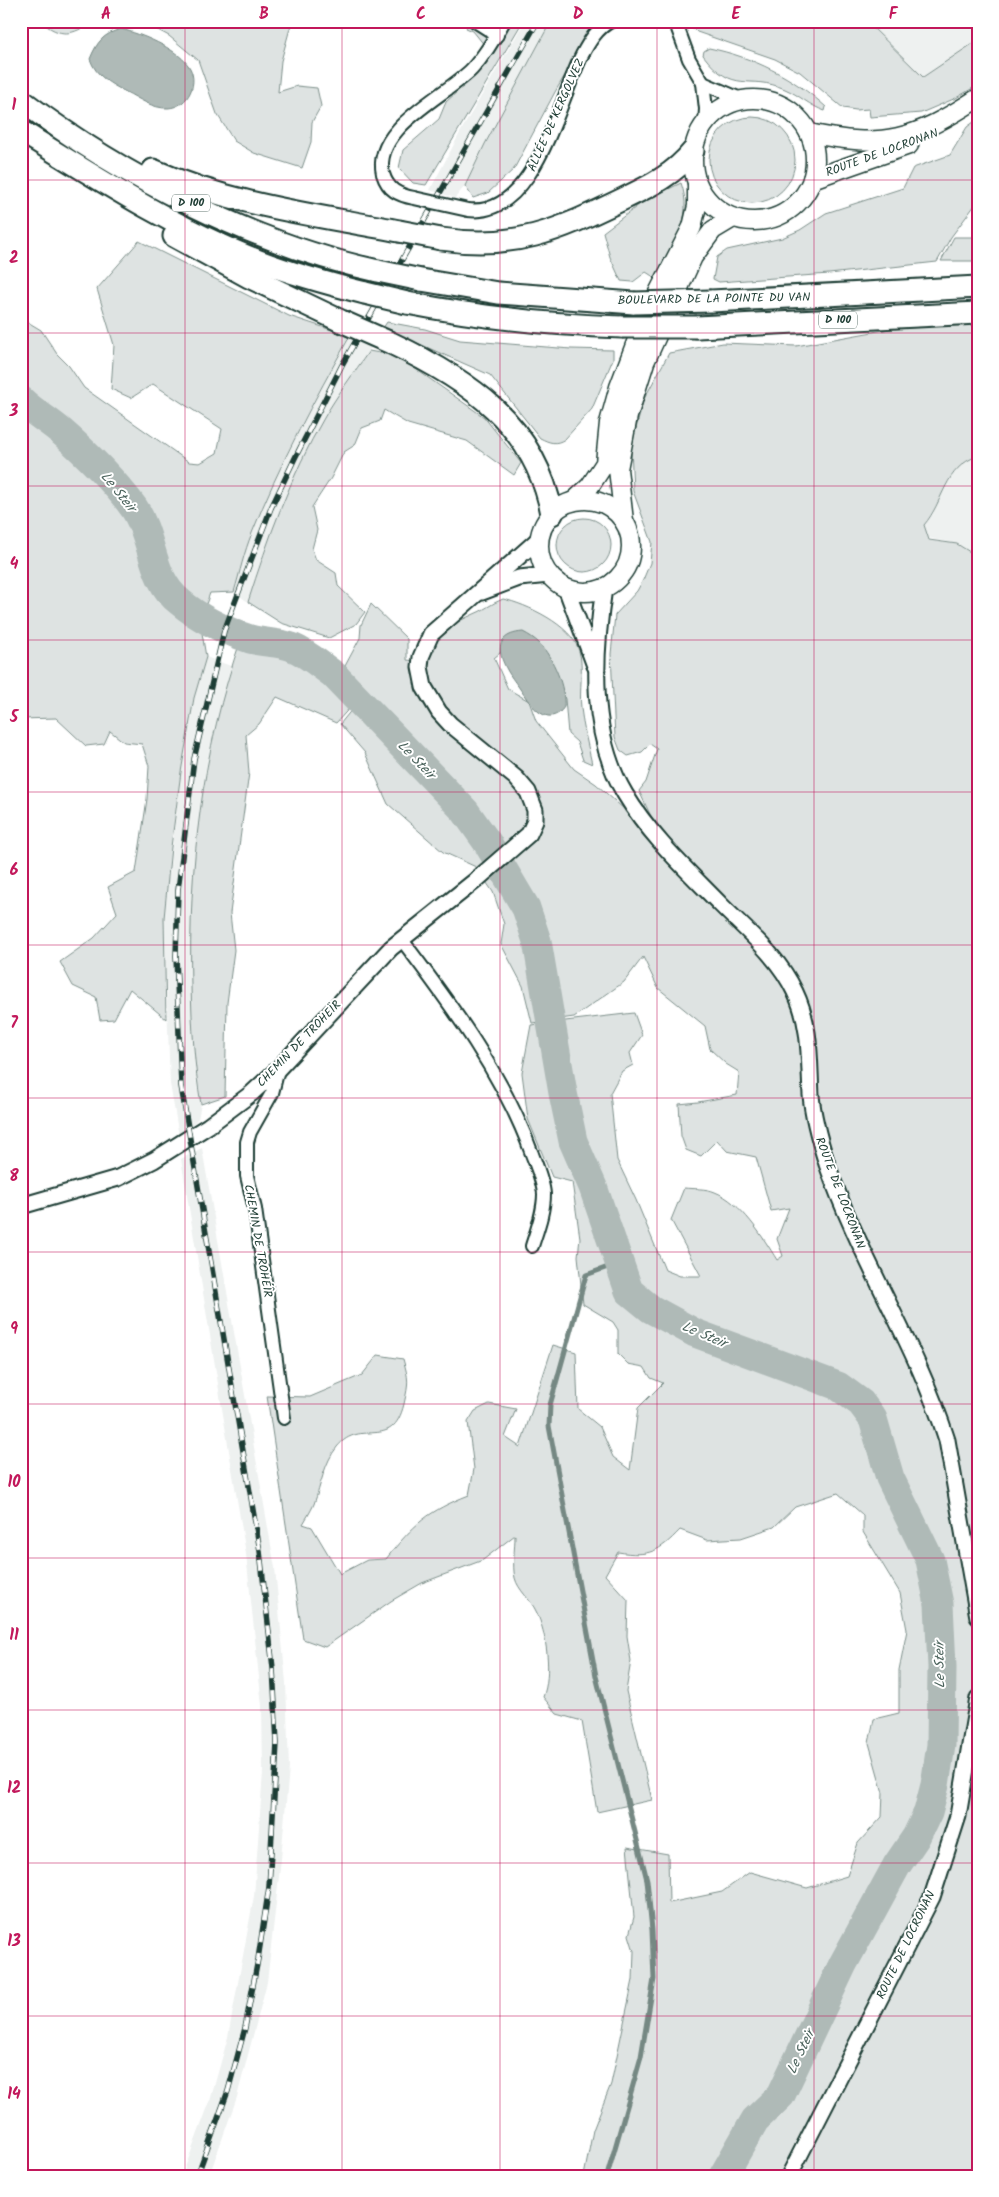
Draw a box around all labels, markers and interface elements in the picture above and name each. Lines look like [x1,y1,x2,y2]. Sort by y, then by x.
text: A [101,2,111,27]
text: B [259,2,269,27]
text: C [416,2,426,27]
text: D [573,2,584,27]
text: E [732,2,742,27]
text: F [889,2,899,27]
street label: ALLÉE DE KERGOLVEZ [523,55,589,175]
text: 1 [12,93,17,118]
street label: ROUTE DE LOCRONAN [823,124,941,182]
road number: D 100 [172,194,210,212]
text: 2 [9,246,19,271]
street label: BOULEVARD DE LA POINTE DU VAN [617,288,811,310]
road number: D 100 [819,312,857,328]
text: 3 [9,399,19,424]
water label: Le Steir [95,467,143,520]
text: 4 [10,552,19,577]
text: 5 [9,705,20,730]
water label: Le Steir [392,736,442,787]
text: 6 [10,858,19,883]
street label: CHEMIN DE TROHEÏR [252,996,346,1092]
text: 7 [10,1011,18,1036]
street label: ROUTE DE LOCRONAN [810,1134,870,1252]
text: 8 [9,1164,19,1189]
street label: CHEMIN DE TROHÉÎR [239,1183,277,1299]
water label: Le Steir [678,1316,733,1356]
text: 9 [10,1317,18,1342]
text: 10 [7,1470,21,1495]
text: 11 [9,1623,19,1648]
water label: Le Steir [929,1638,951,1689]
text: 12 [7,1776,21,1801]
street label: ROUTE DE LOCRONAN [872,1888,940,2002]
text: 13 [7,1929,21,1954]
water label: Le Steir [781,2023,822,2078]
text: 14 [7,2082,21,2107]

